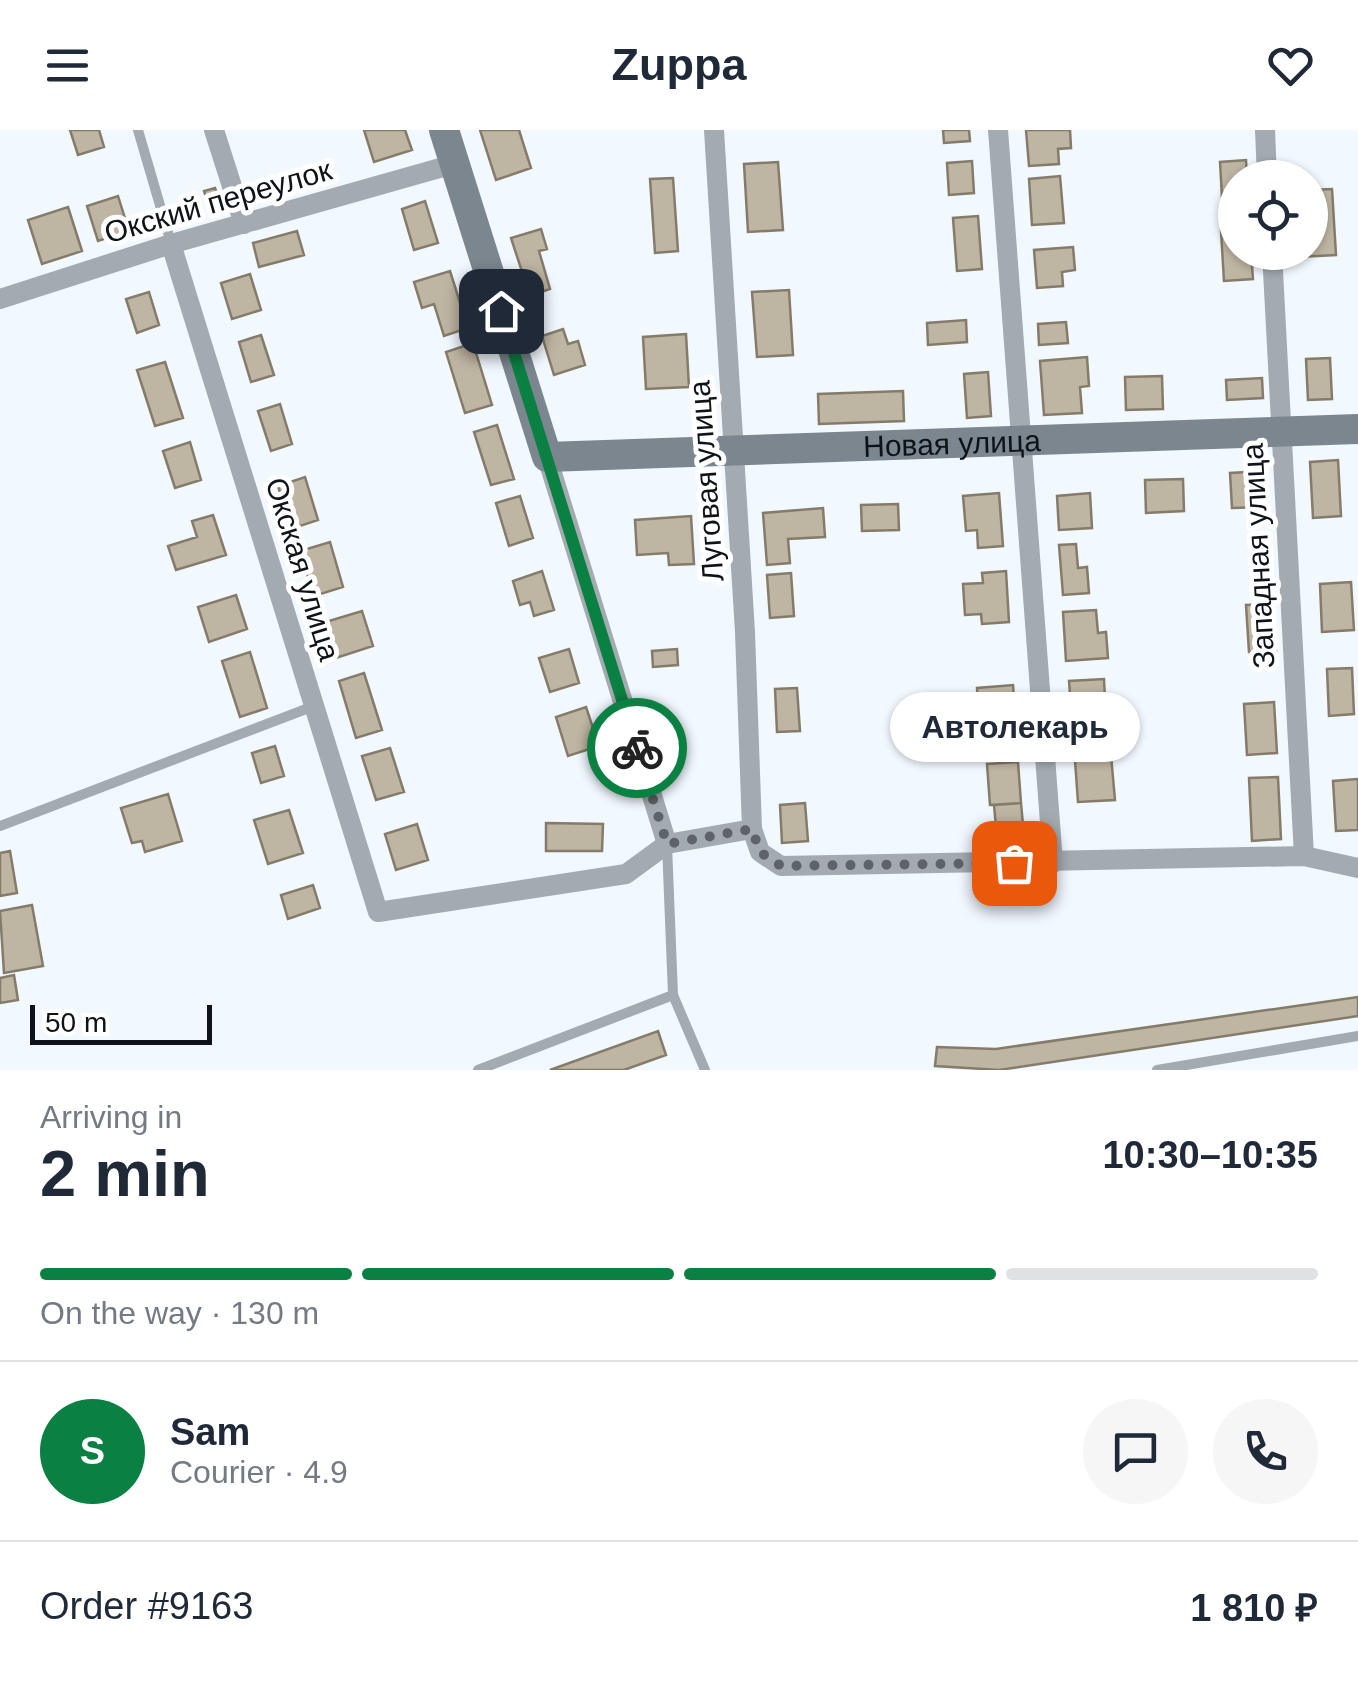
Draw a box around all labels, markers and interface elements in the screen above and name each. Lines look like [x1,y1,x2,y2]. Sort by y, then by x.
icon: menu [40,38,95,93]
icon: heart [1263,38,1318,93]
text: Zuppa [612,39,746,90]
street label: Окский переулок [101,153,336,249]
map controls [1218,160,1328,270]
button: locate [1218,160,1328,270]
pin [459,269,544,354]
icon: home [474,284,529,339]
street label: Луговая улица [682,379,729,583]
street label: Новая улица [863,423,1042,463]
street label: Западная улица [1236,442,1280,669]
street label: Окская улица [260,474,347,665]
callout: Автолекарь [889,693,1139,763]
courier [587,698,687,798]
text: Автолекарь [921,709,1109,745]
icon: bike [610,721,665,776]
pin [972,821,1057,906]
icon: bag [987,836,1042,891]
scale bar [30,1000,212,1044]
text: 50 m [45,1007,107,1038]
text: Arriving in [40,1099,182,1135]
text: 10:30–10:35 [1102,1134,1318,1176]
text: 2 min [40,1137,210,1210]
text: On the way · 130 m [40,1295,319,1331]
button: chat [1083,1399,1188,1504]
button: phone [1213,1399,1318,1504]
text: Sam [170,1411,250,1453]
text: S [80,1430,105,1472]
text: Courier · 4.9 [170,1454,348,1490]
text: Order #9163 [40,1585,253,1627]
text: 1 810 ₽ [1190,1587,1318,1629]

